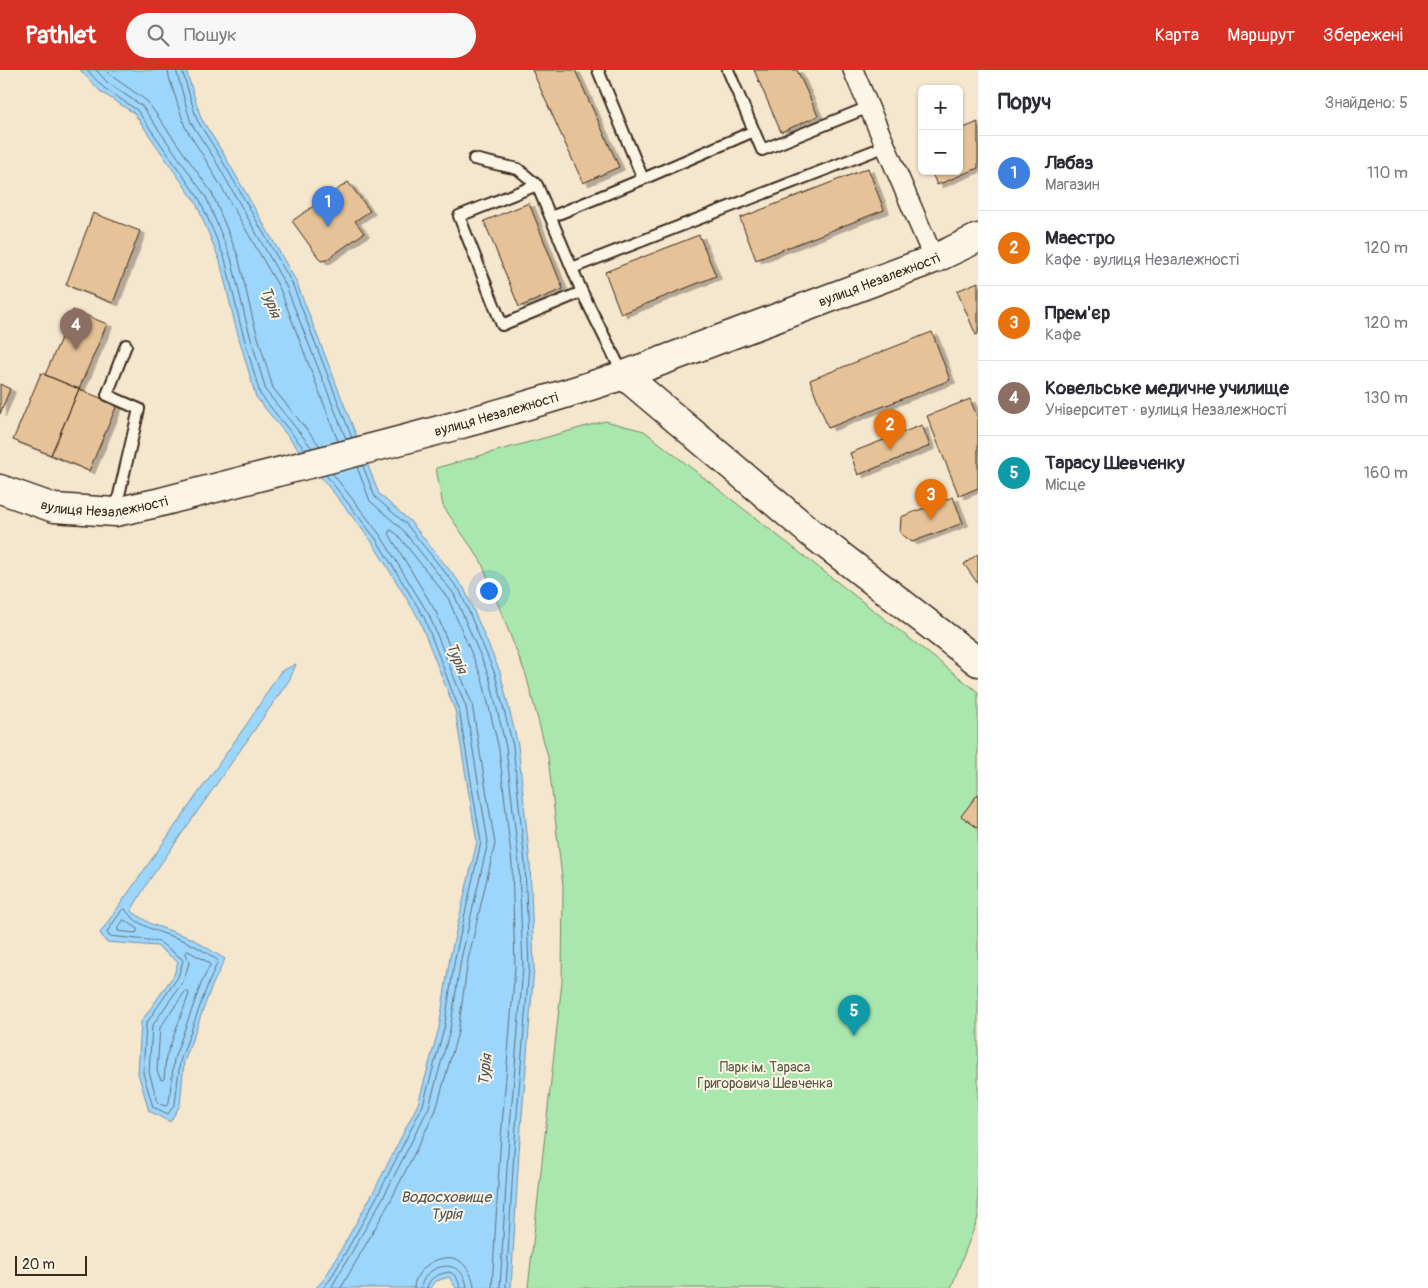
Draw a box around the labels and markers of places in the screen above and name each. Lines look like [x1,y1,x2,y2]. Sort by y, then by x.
pin: 1 [312,186,344,227]
pin: 4 [60,309,92,350]
pin: 2 [874,409,906,450]
pin: 3 [915,479,947,520]
pin: 5 [838,995,870,1036]

